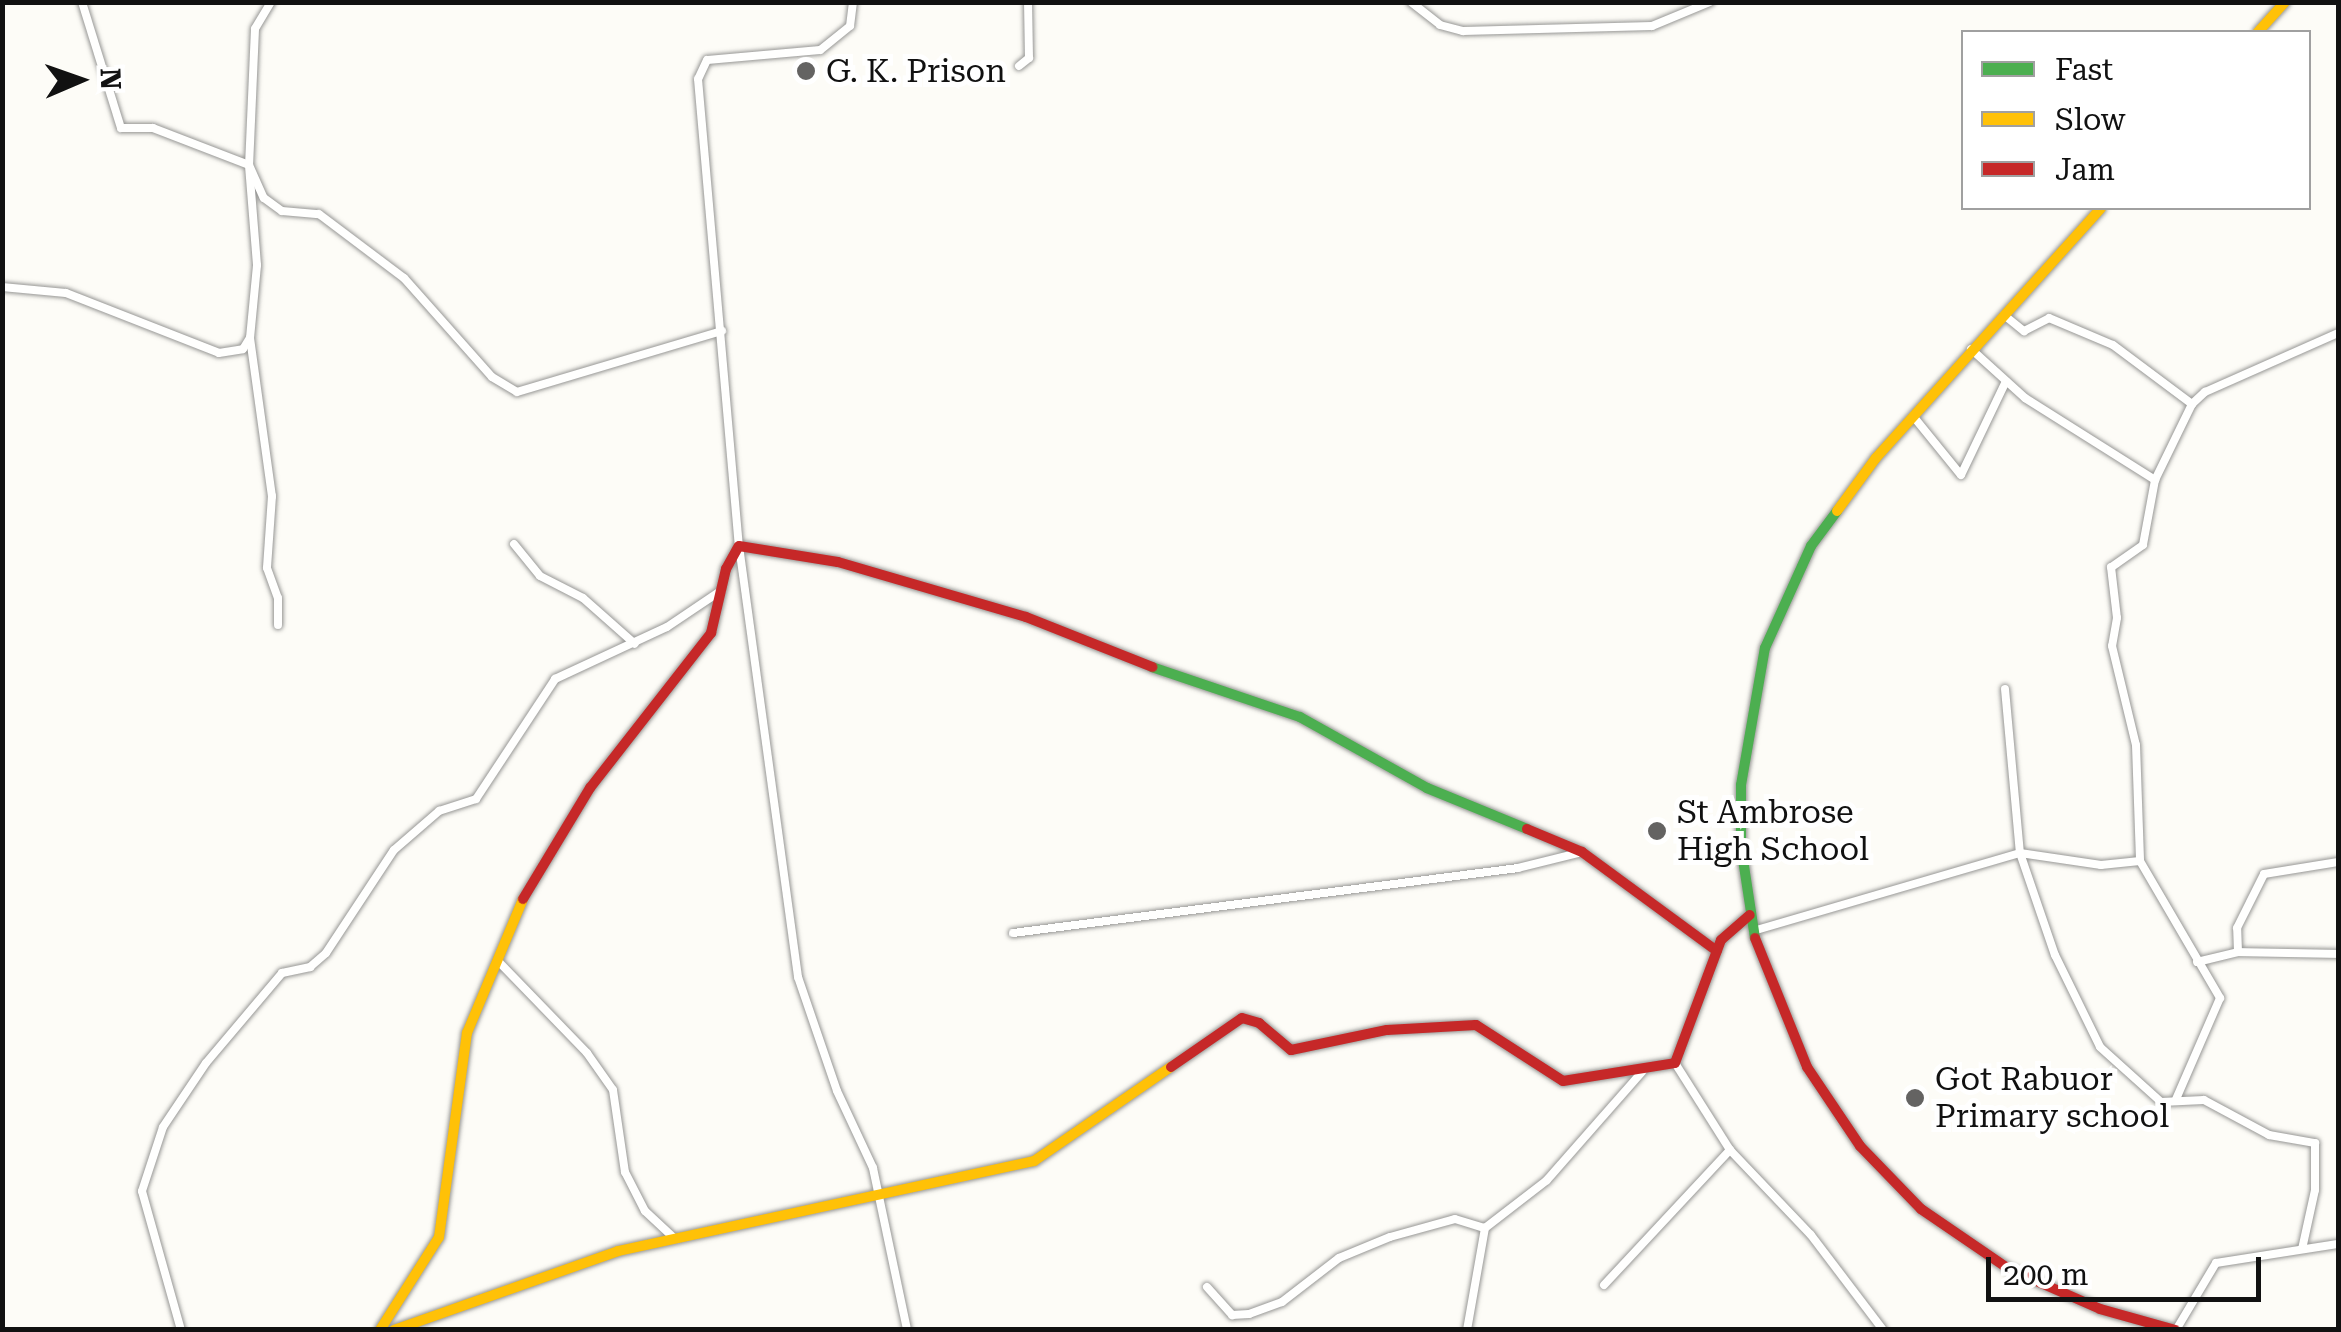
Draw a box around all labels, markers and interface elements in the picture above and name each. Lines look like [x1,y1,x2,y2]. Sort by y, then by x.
north arrow [30,30,130,130]
legend [1961,30,2311,210]
place label: G. K. Prison [826,52,1006,90]
text: Fast [2055,52,2113,87]
marker: G. K. Prison [795,60,817,82]
text: N [94,68,127,90]
text: Slow [2055,102,2126,137]
text: Jam [2055,152,2115,187]
place label: St Ambrose High School [1677,794,1869,869]
marker: St Ambrose High School [1646,820,1668,842]
place label: Got Rabuor Primary school [1935,1061,2169,1136]
marker: Got Rabuor Primary school [1904,1087,1926,1109]
scale bar [1991,1237,2266,1299]
text: 200 m [2003,1257,2088,1292]

